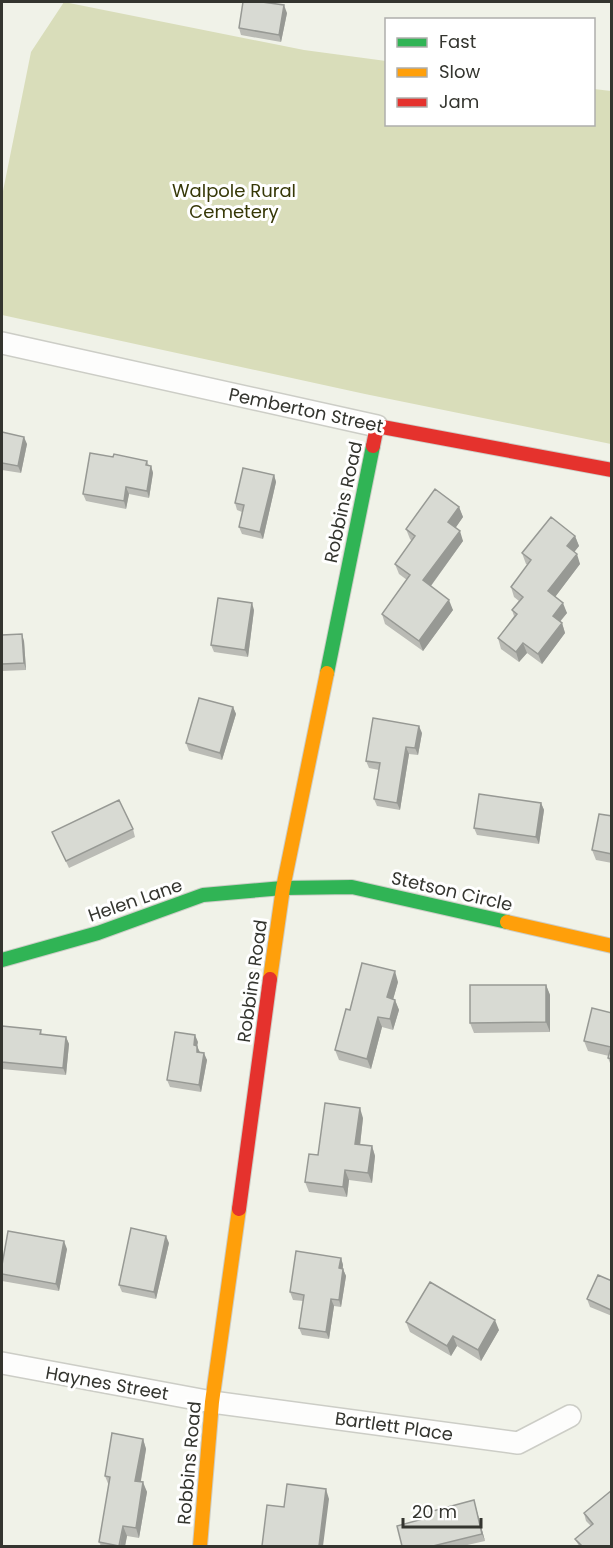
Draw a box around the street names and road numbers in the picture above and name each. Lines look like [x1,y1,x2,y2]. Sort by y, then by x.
street label: Pemberton Street [226,381,386,439]
street label: Robbins Road [318,439,368,565]
street label: Stetson Circle [389,865,515,917]
street label: Helen Lane [85,872,185,928]
street label: Robbins Road [231,918,273,1044]
street label: Haynes Street [44,1360,170,1406]
street label: Robbins Road [171,1400,207,1526]
street label: Bartlett Place [333,1405,455,1447]

